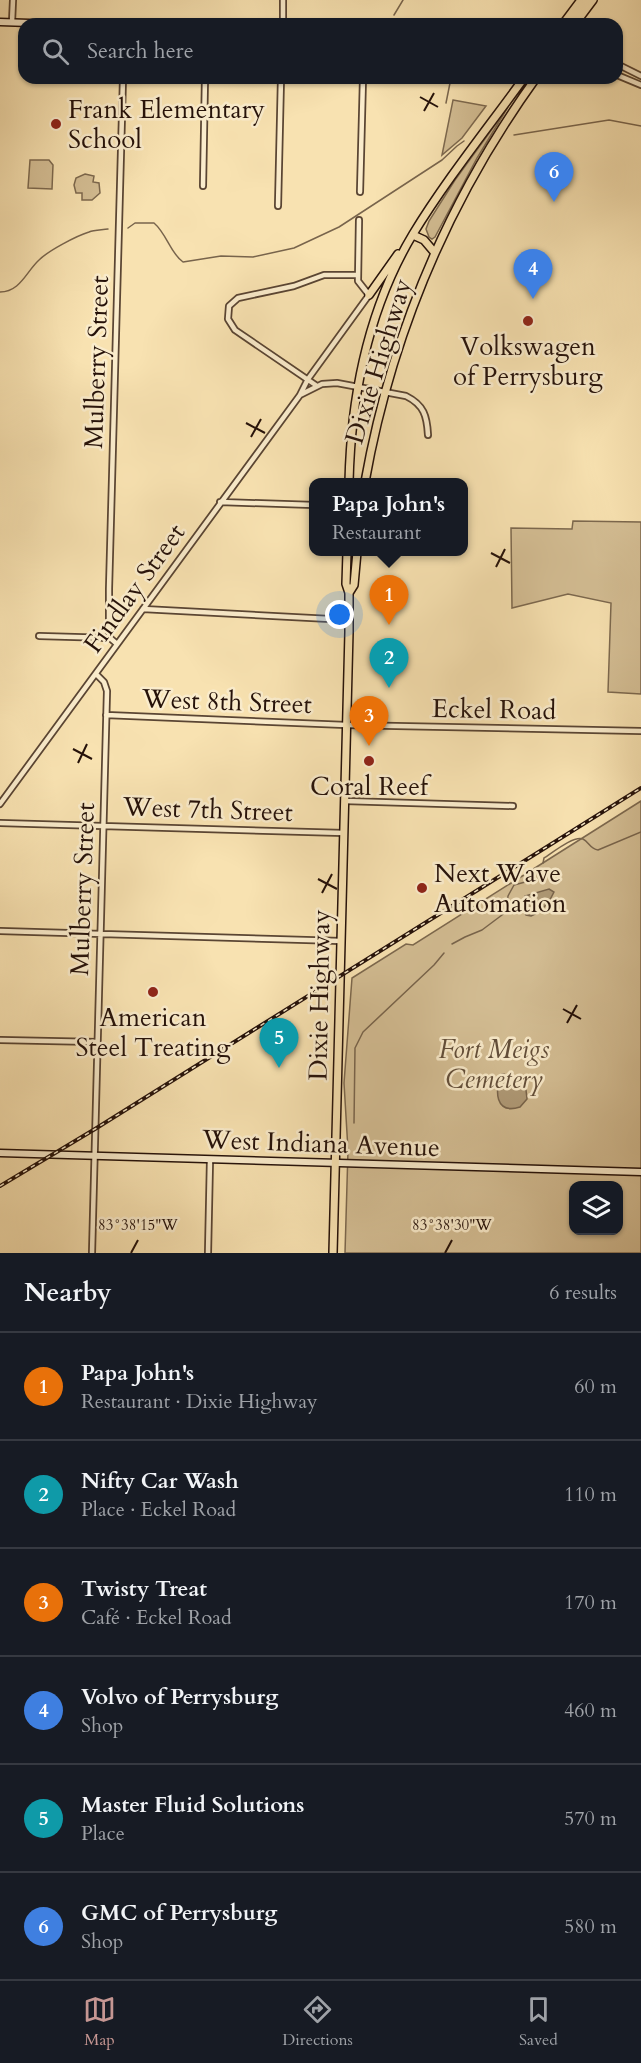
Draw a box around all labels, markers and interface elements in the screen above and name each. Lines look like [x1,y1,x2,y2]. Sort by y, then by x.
search box [18,18,623,84]
icon: search [39,35,72,68]
text: Search here [87,36,194,66]
place label: Frank Elementary School [68,92,265,157]
marker: Frank Elementary School [49,117,63,131]
pin: 6 [534,152,574,202]
pin: 4 [514,250,552,299]
street label: Dixie Highway [337,274,420,448]
street label: Mulberry Street [76,275,117,449]
marker: Volkswagen of Perrysburg [521,314,535,328]
place label: Volkswagen of Perrysburg [453,329,603,394]
popup [309,478,468,556]
text: Papa John's [332,489,445,519]
street label: Findlay Street [76,517,193,660]
text: Restaurant [332,519,421,546]
pin: 1 [370,576,408,625]
your location [325,600,354,629]
pin: 2 [370,638,408,688]
street label: West 8th Street [141,681,312,722]
street label: Eckel Road [432,691,557,728]
pin: 3 [350,696,388,746]
marker: Coral Reef [362,754,376,768]
place label: Coral Reef [310,769,432,804]
street label: West 7th Street [122,789,293,830]
street label: Mulberry Street [62,802,103,976]
place label: Next Wave Automation [434,856,567,921]
marker: Next Wave Automation [415,881,429,895]
street label: Dixie Highway [301,909,338,1081]
marker: American Steel Treating [146,985,160,999]
place label: American Steel Treating [76,1000,231,1065]
pin: 5 [260,1018,298,1068]
park label: Fort Meigs Cemetery [439,1032,549,1097]
street label: West Indiana Avenue [201,1122,440,1165]
map controls [569,1181,623,1235]
button: layers [569,1181,623,1235]
text: 83°38'15"W [98,1215,178,1235]
text: 83°38'30"W [412,1215,492,1235]
text: Nearby [24,1275,112,1310]
text: 6 results [549,1279,617,1306]
text: Papa John's [81,1358,194,1388]
text: 1 [38,1373,49,1400]
text: 60 m [574,1373,617,1400]
text: Restaurant · Dixie Highway [81,1388,318,1415]
text: Nifty Car Wash [81,1466,239,1496]
text: 2 [38,1481,49,1508]
text: 110 m [564,1481,617,1508]
text: Place · Eckel Road [81,1496,236,1523]
text: Twisty Treat [81,1574,207,1604]
text: 3 [38,1589,49,1616]
text: 170 m [564,1589,617,1616]
text: Café · Eckel Road [81,1604,232,1631]
text: Volvo of Perrysburg [81,1682,278,1712]
text: 4 [38,1697,49,1724]
text: 460 m [564,1697,617,1724]
text: Shop [81,1712,123,1739]
text: Master Fluid Solutions [81,1790,304,1820]
text: 5 [38,1805,49,1832]
text: 570 m [564,1805,617,1832]
text: Place [81,1820,125,1847]
text: GMC of Perrysburg [81,1898,277,1928]
text: 6 [38,1913,49,1940]
text: 580 m [564,1913,617,1940]
text: Shop [81,1928,123,1955]
tab: Map [83,1993,116,2051]
tab: Directions [282,1993,353,2051]
tab: Saved [519,1993,558,2051]

